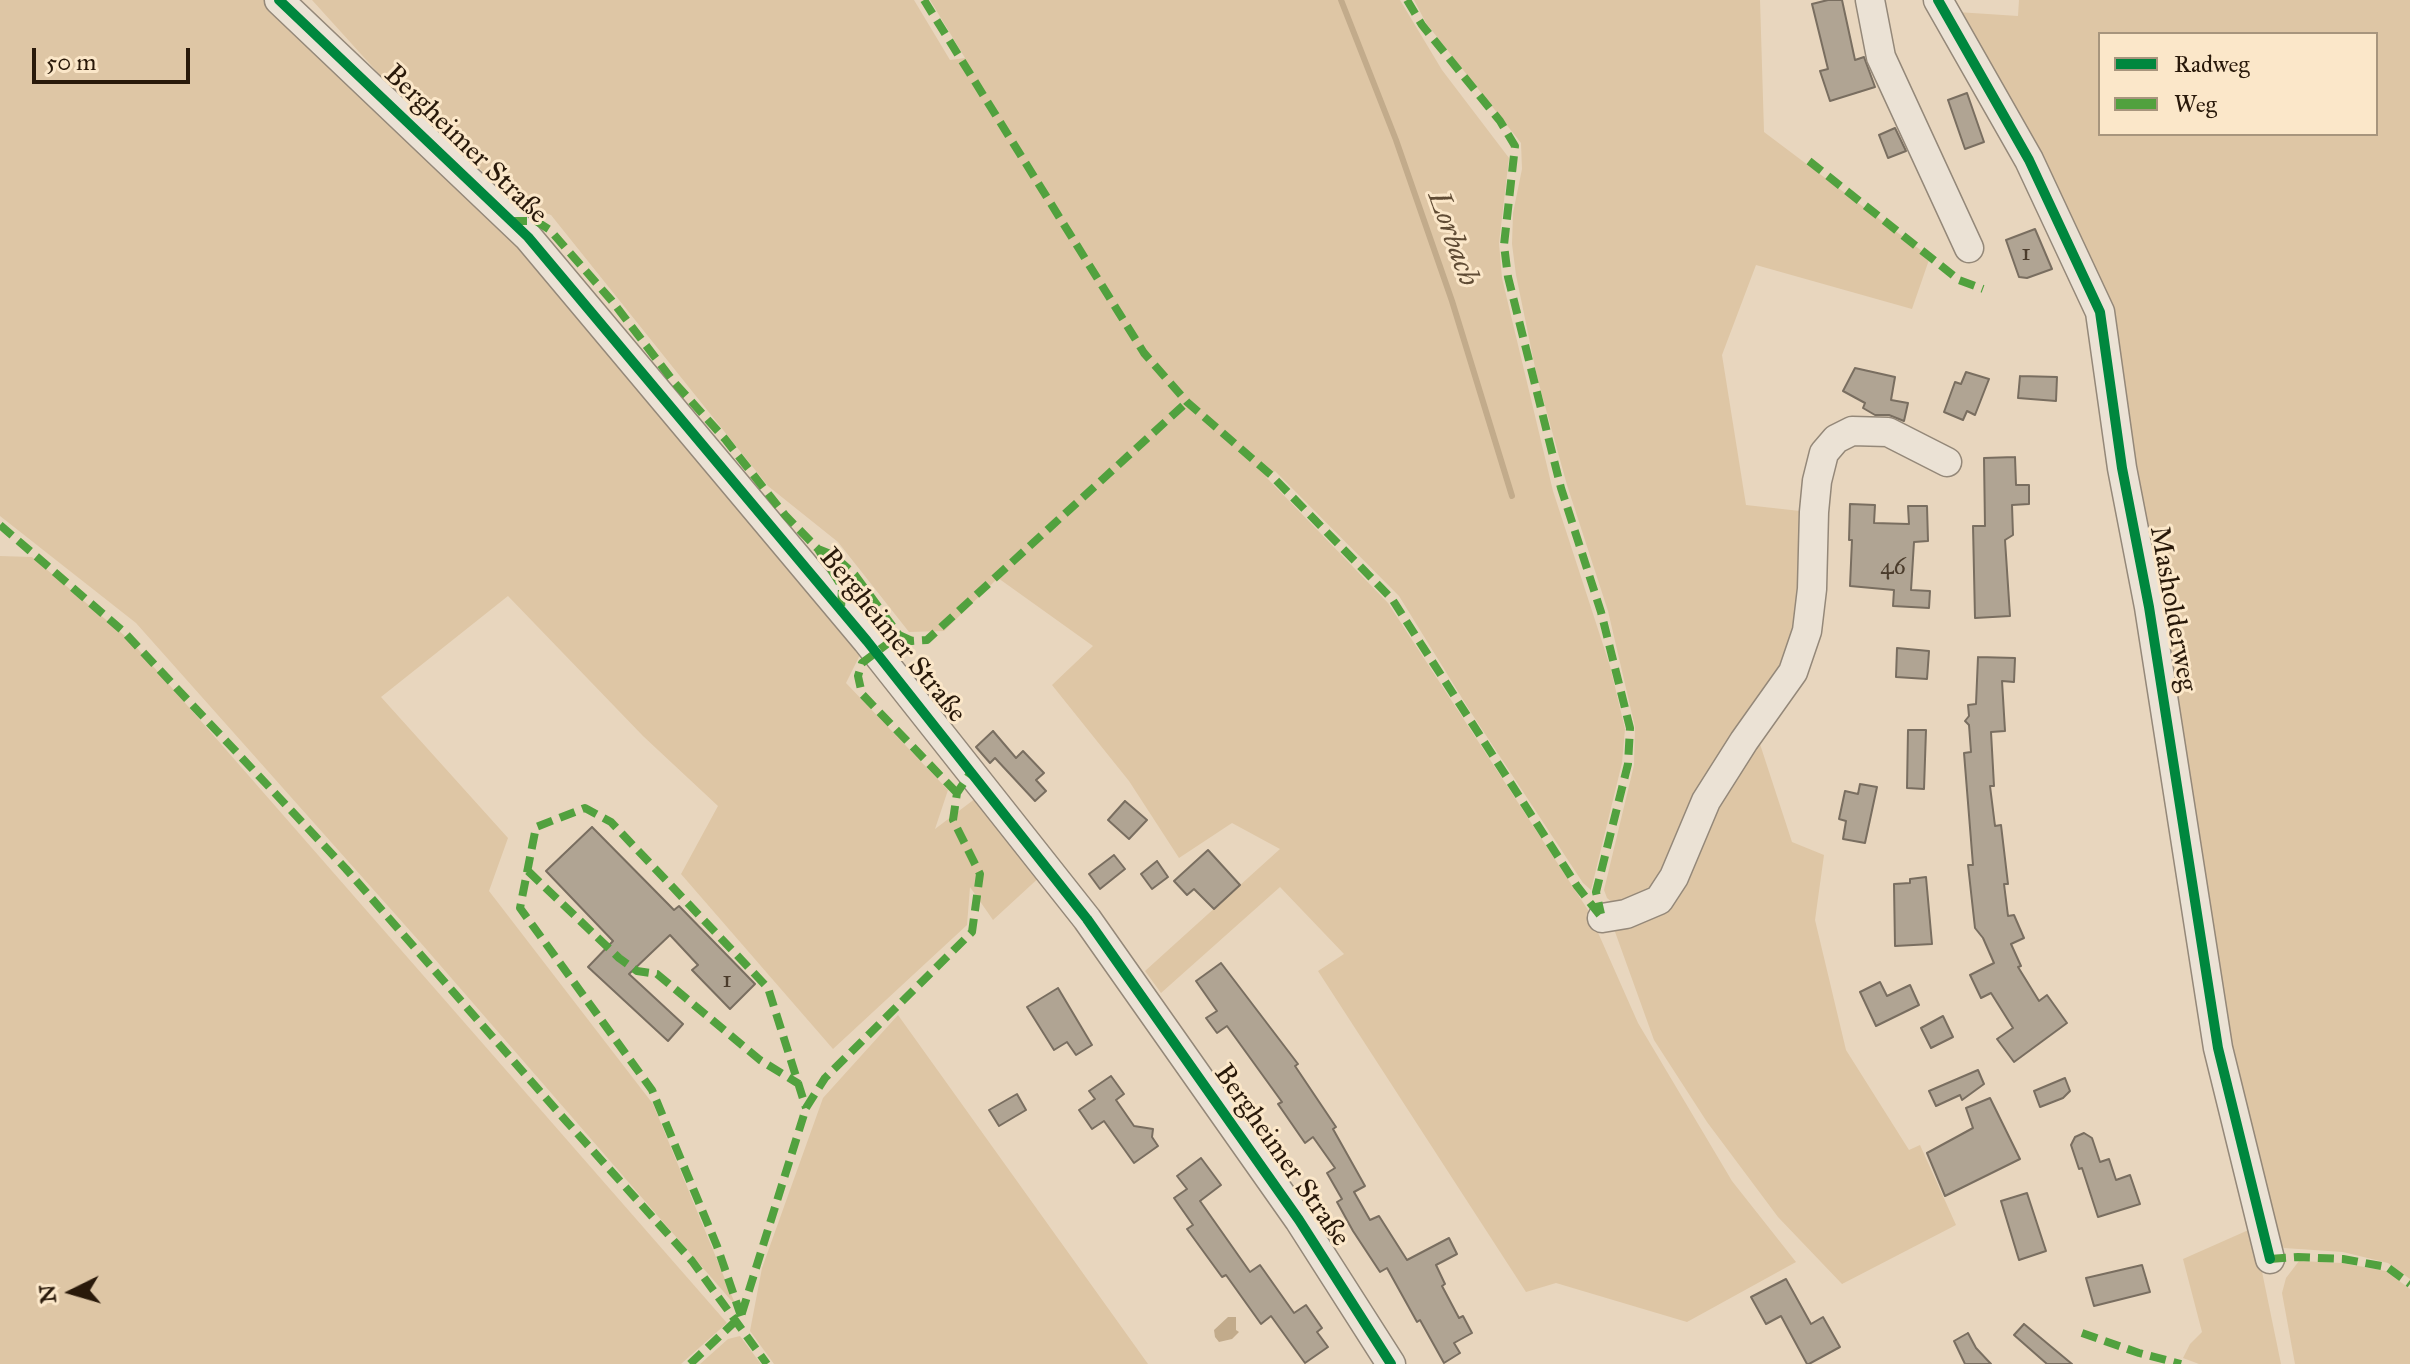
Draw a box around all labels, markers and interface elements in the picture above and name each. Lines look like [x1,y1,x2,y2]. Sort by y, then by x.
scale bar [36,32,194,82]
legend [2098,32,2378,136]
text: 50 m [46,47,96,77]
text: Radweg [2174,49,2250,79]
street label: Bergheimer Straße [376,58,554,232]
text: Weg [2174,89,2217,119]
water label: Lorbach [1418,187,1486,291]
house number: 1 [2021,240,2031,268]
street label: Masholderweg [2141,524,2203,694]
street label: Bergheimer Straße [811,542,973,730]
house number: 46 [1880,554,1906,582]
house number: 1 [722,967,732,995]
street label: Bergheimer Straße [1206,1058,1356,1254]
north arrow [32,1252,112,1332]
text: N [33,1284,62,1305]

